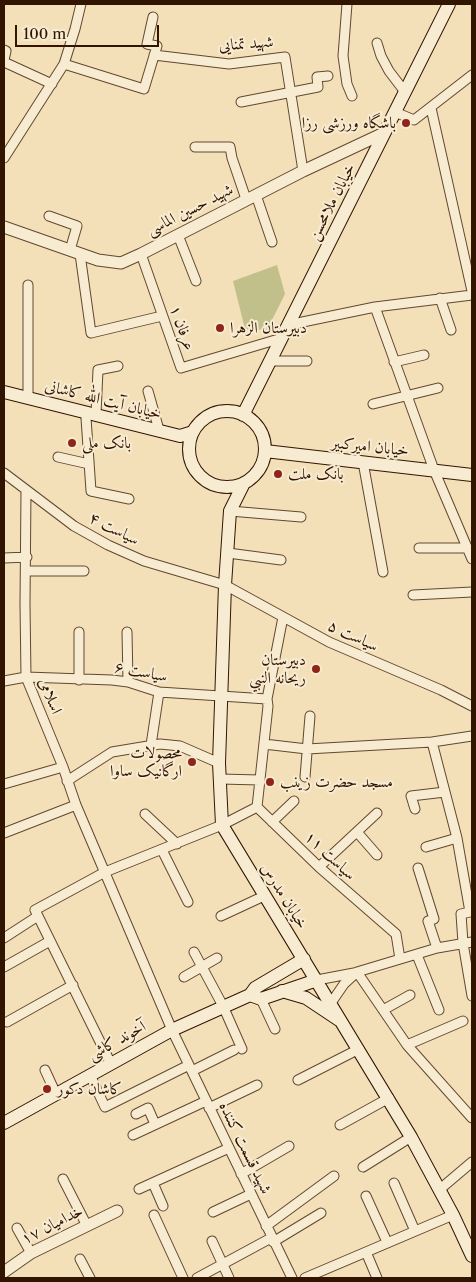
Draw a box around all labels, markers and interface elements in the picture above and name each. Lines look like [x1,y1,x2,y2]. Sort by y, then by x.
scale bar [18,15,161,47]
text: 100 m [23,24,66,43]
street label: شهید تمنایی [218,33,274,55]
place label: باشگاه ورزشی رزا [302,113,396,133]
marker: باشگاه ورزشی رزا [400,117,412,129]
street label: خیابان ملامحسن [304,160,360,244]
street label: شهید حسین الماسی [144,180,236,240]
street label: عرفان ۱ [165,303,199,353]
place label: دبیرستان الزهرا [230,318,307,338]
marker: دبیرستان الزهرا [214,322,226,334]
street label: خیابان آیت الله کاشانی [43,376,163,424]
place label: بانک ملی [82,433,131,453]
street label: خیابان امیرکبیر [330,433,410,461]
marker: بانک ملی [66,437,78,449]
place label: بانک ملت [288,464,344,484]
marker: بانک ملت [272,468,284,480]
street label: سیاست ۴ [86,508,142,550]
street label: سیاست ۵ [325,616,381,656]
place label: دبيرستان ريحانه النبي [249,650,306,688]
street label: سیاست ۶ [113,657,169,687]
marker: دبيرستان ريحانه النبي [310,663,322,675]
street label: اسلامی [34,675,66,717]
place label: محصولات ارگانیک ساوا [110,743,182,781]
marker: محصولات ارگانیک ساوا [186,756,198,768]
place label: مسجد حضرت زینب [280,772,393,792]
marker: مسجد حضرت زینب [264,776,276,788]
street label: سیاست ۱۱ [300,828,360,884]
street label: خیابان مدرس [256,859,312,933]
street label: آخوند کاشی [84,1017,150,1065]
place label: کاشان دکور [57,1079,122,1099]
marker: کاشان دکور [41,1083,53,1095]
street label: شهید قسمت کننده [214,1099,276,1197]
street label: خدامیان ۱۷ [18,1201,86,1249]

